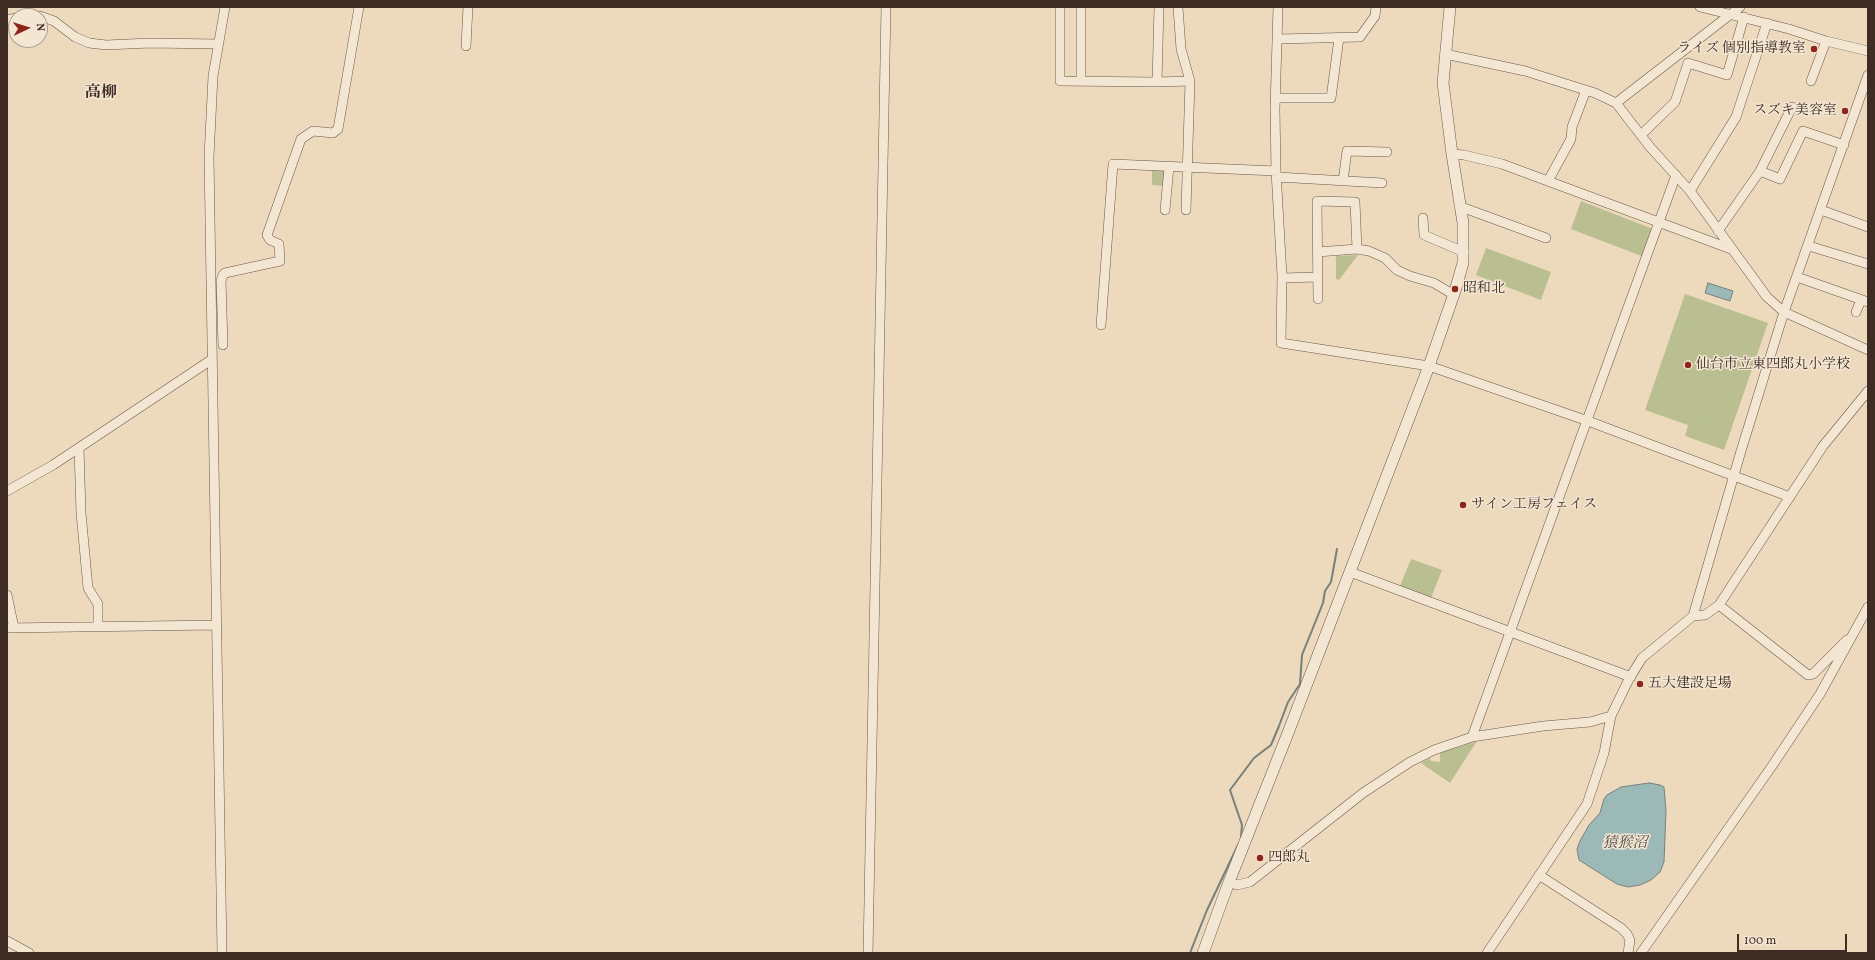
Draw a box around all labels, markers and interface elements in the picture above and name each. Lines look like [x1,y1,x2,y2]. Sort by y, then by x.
north arrow [8,8,48,48]
text: N [32,23,47,32]
place label: ライズ 個別指導教室 [1677,41,1806,57]
marker: ライズ 個別指導教室 [1809,44,1819,54]
district label: 高柳 [85,84,117,104]
place label: スズキ美容室 [1753,103,1837,119]
marker: スズキ美容室 [1840,106,1850,116]
place label: 昭和北 [1463,281,1505,297]
marker: 昭和北 [1450,284,1460,294]
place label: 仙台市立東四郎丸小学校 [1696,357,1850,373]
marker: 仙台市立東四郎丸小学校 [1683,360,1693,370]
place label: サイン工房フェイス [1471,497,1597,513]
marker: サイン工房フェイス [1458,500,1468,510]
place label: 五大建設足場 [1648,676,1732,692]
marker: 五大建設足場 [1635,679,1645,689]
water label: 猿猴沼 [1603,835,1647,853]
place label: 四郎丸 [1268,850,1310,866]
marker: 四郎丸 [1255,853,1265,863]
scale bar [1739,926,1849,952]
text: 100 m [1744,933,1776,949]

